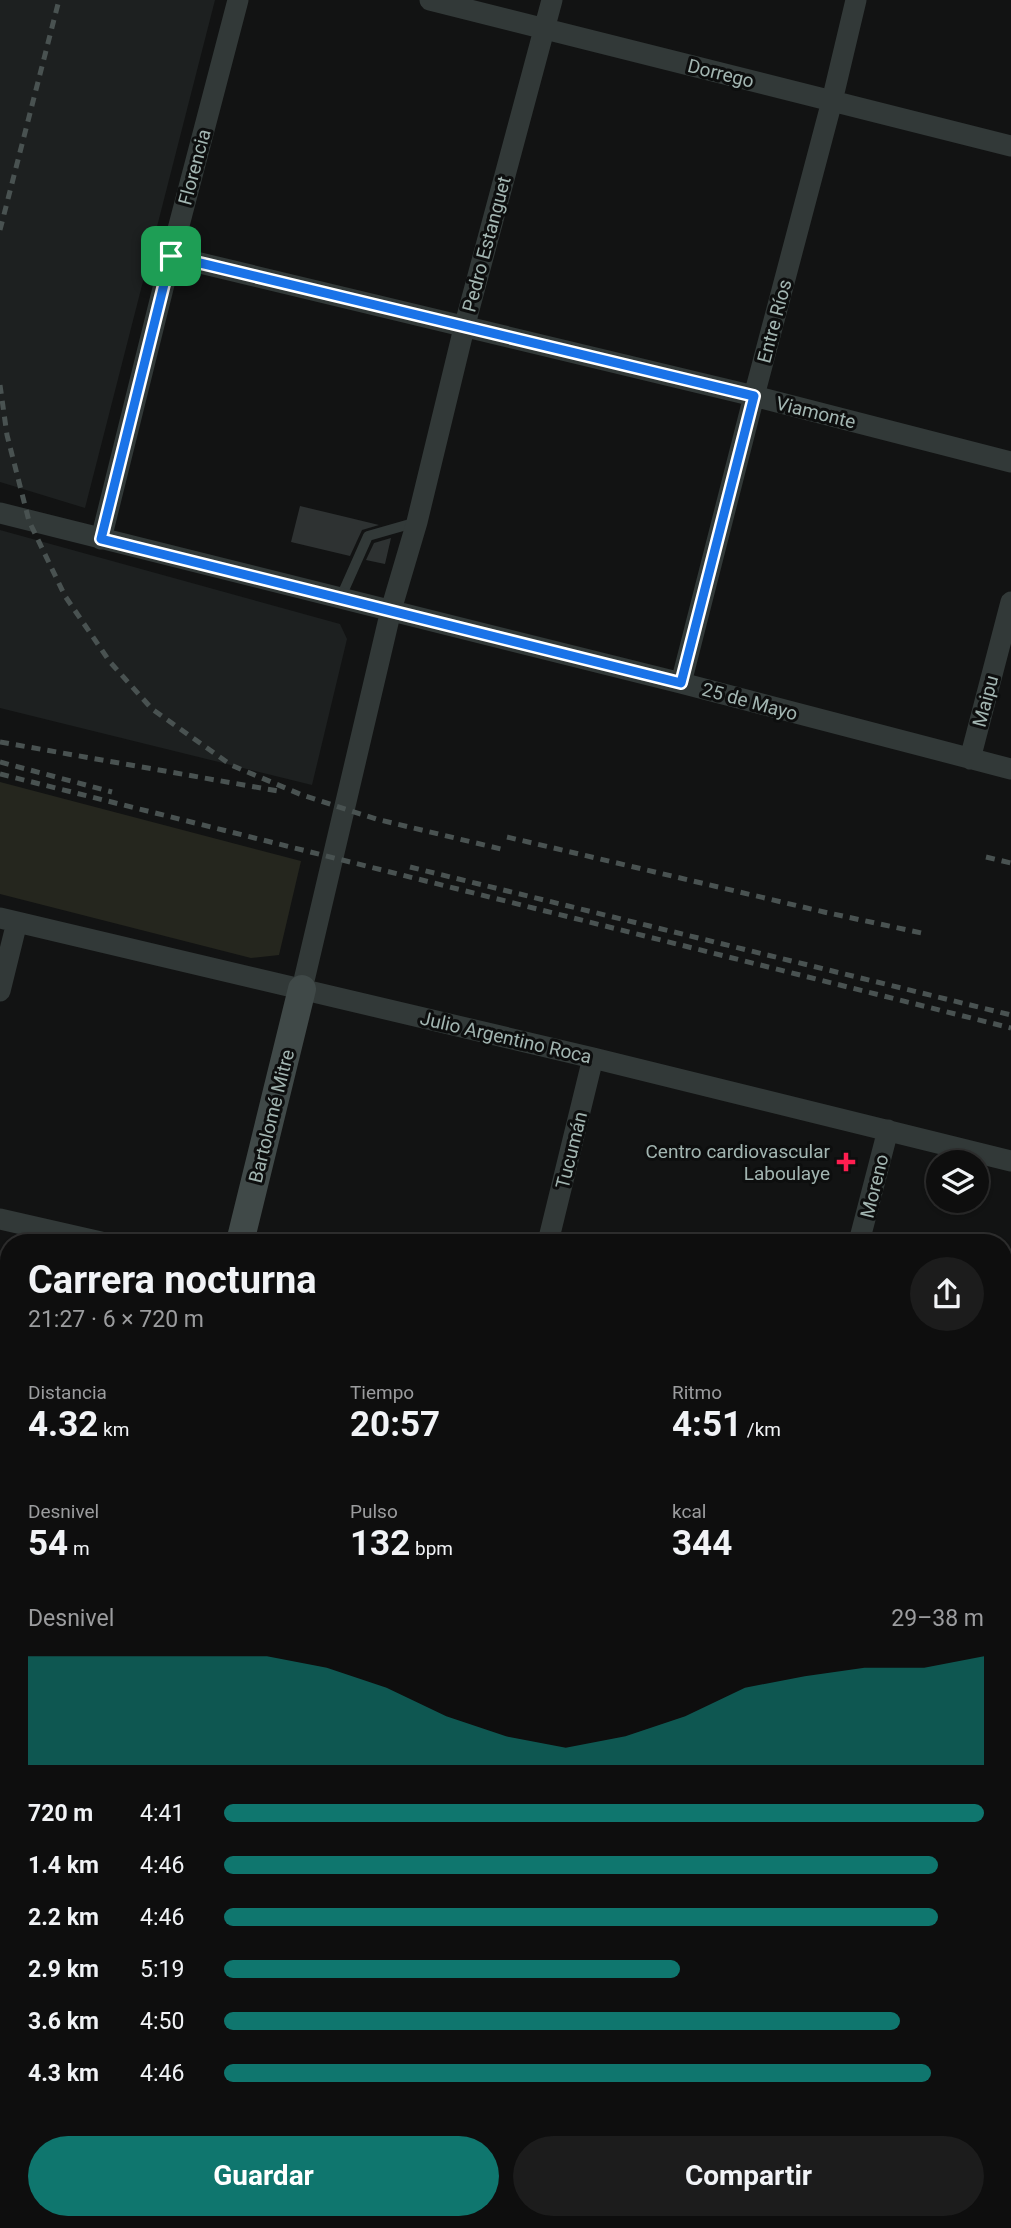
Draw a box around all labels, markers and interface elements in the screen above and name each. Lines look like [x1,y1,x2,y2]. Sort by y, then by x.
street label: Dorrego [685,54,756,93]
street label: Florencia [173,127,216,208]
street label: Pedro Estanguet [457,174,516,315]
pin [141,226,201,286]
icon: arrive [152,237,190,275]
street label: Entre Ríos [752,277,797,365]
street label: Viamonte [774,391,858,433]
street label: Maipu [968,673,1003,730]
street label: 25 de Mayo [700,678,800,725]
street label: Julio Argentino Roca [418,1007,594,1068]
street label: Bartolomé Mitre [244,1047,299,1185]
street label: Tucumán [551,1109,592,1191]
place label: Centro cardiovascular Laboulaye [645,1140,831,1185]
map controls [926,1150,989,1213]
button: layers [926,1150,989,1213]
marker: Centro cardiovascular Laboulaye [836,1152,856,1172]
street label: Moreno [855,1152,894,1220]
button: share [910,1257,984,1331]
text: Carrera nocturna [28,1258,317,1302]
text: 21:27 · 6 × 720 m [28,1306,204,1333]
text: Distancia [28,1381,107,1404]
text: Tiempo [350,1381,414,1404]
text: Ritmo [672,1381,722,1404]
text: 4.32 [28,1404,98,1445]
text: 20:57 [350,1404,440,1445]
text: 4:51 [672,1404,742,1445]
text: km [98,1418,129,1441]
text: /km [742,1418,781,1441]
text: Desnivel [28,1500,99,1523]
text: Pulso [350,1500,398,1523]
text: kcal [672,1500,706,1523]
text: 54 [28,1523,68,1564]
text: 132 [350,1523,410,1564]
text: 344 [672,1523,732,1564]
text: m [68,1537,90,1560]
text: bpm [410,1537,453,1560]
text: Desnivel [28,1605,114,1632]
text: 29–38 m [891,1605,984,1632]
text: 720 m [28,1800,93,1827]
text: 4:41 [140,1800,184,1827]
text: 1.4 km [28,1852,99,1879]
text: 4:46 [140,1852,184,1879]
text: 2.2 km [28,1904,99,1931]
text: 4:46 [140,1904,184,1931]
text: 2.9 km [28,1956,99,1983]
text: 5:19 [140,1956,184,1983]
text: 3.6 km [28,2008,99,2035]
text: 4:50 [140,2008,184,2035]
text: 4.3 km [28,2060,99,2087]
text: 4:46 [140,2060,184,2087]
button: Guardar [28,2136,499,2216]
button: Compartir [513,2136,984,2216]

